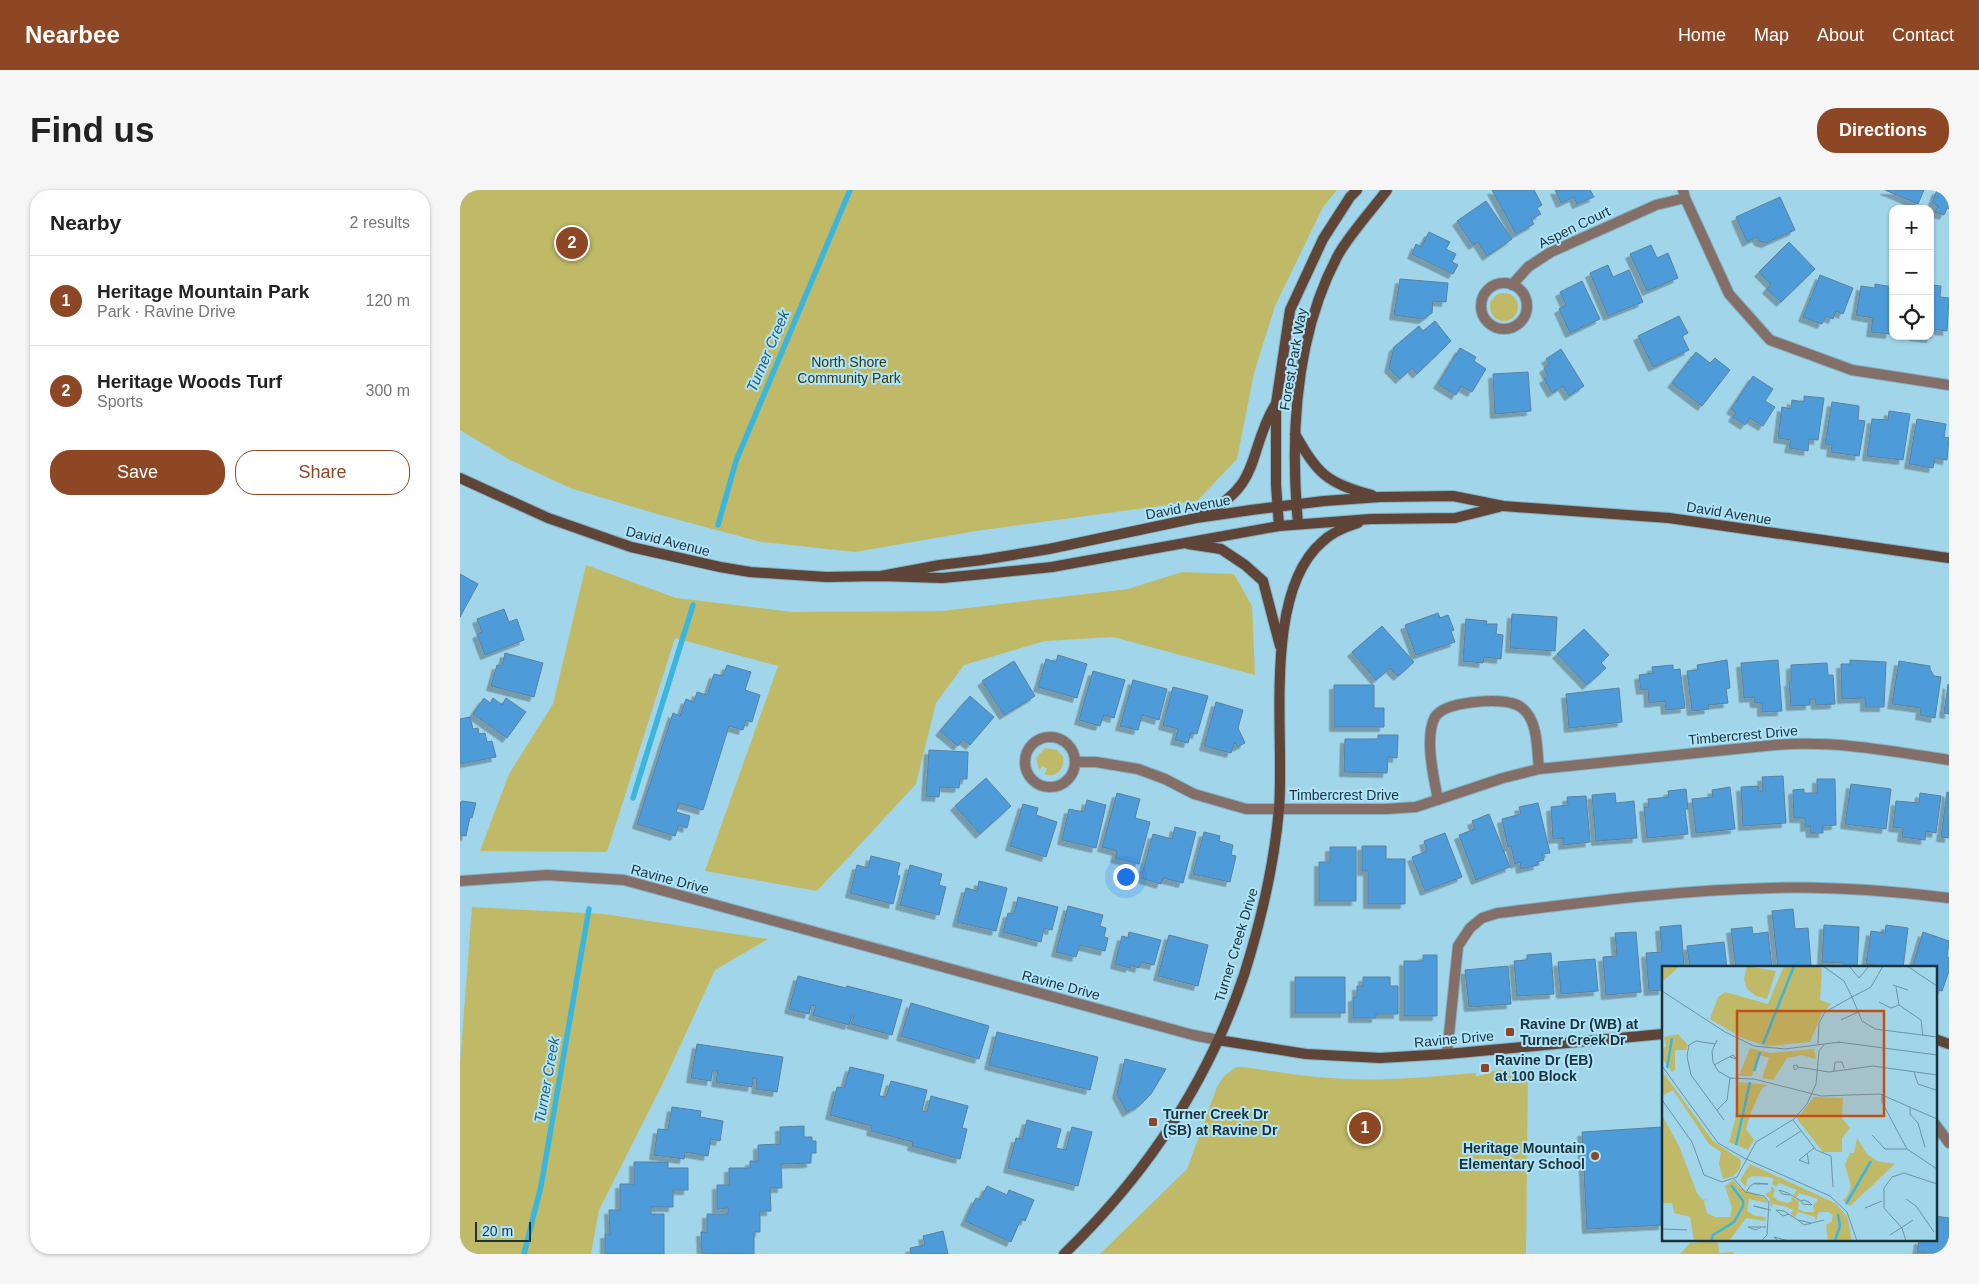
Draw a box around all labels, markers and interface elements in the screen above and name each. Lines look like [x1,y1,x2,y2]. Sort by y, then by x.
text: Nearbee [25,21,120,48]
text: Home [1678,25,1726,45]
text: Map [1754,25,1789,45]
text: About [1817,25,1864,45]
text: Contact [1892,25,1954,45]
button: Directions [1817,108,1949,153]
text: Find us [30,110,154,149]
street label: Aspen Court [1536,203,1613,251]
map controls [1889,205,1934,340]
button: + [1889,205,1934,250]
text: Nearby [50,211,121,234]
text: 2 results [350,214,410,231]
pin: 2 [556,224,588,262]
button: − [1889,250,1934,295]
text: Heritage Mountain Park [97,281,309,302]
text: 1 [62,292,70,309]
text: 120 m [366,292,410,309]
button: locate [1889,295,1934,340]
text: Park · Ravine Drive [97,303,236,320]
water label: Turner Creek [743,306,793,394]
street label: Forest Park Way [1276,307,1310,411]
park label: North Shore Community Park [797,354,902,386]
text: Heritage Woods Turf [97,371,282,392]
text: 2 [62,382,70,399]
text: 300 m [366,382,410,399]
text: Sports [97,393,143,410]
button: Save [50,450,225,495]
button: Share [235,450,410,495]
street label: David Avenue [1144,492,1232,522]
street label: David Avenue [1685,498,1773,528]
street label: David Avenue [624,523,712,559]
street label: Timbercrest Drive [1688,722,1799,748]
street label: Timbercrest Drive [1289,787,1399,803]
street label: Ravine Drive [629,861,711,897]
your location [1113,864,1139,890]
street label: Turner Creek Drive [1211,886,1261,1004]
inset map [1662,966,1936,1242]
street label: Ravine Drive [1020,967,1102,1003]
place label: Ravine Dr (WB) at Turner Creek Dr [1520,1016,1639,1048]
marker: Ravine Dr (WB) at Turner Creek Dr [1504,1026,1516,1038]
street label: Ravine Drive [1413,1028,1495,1050]
water label: Turner Creek [531,1034,563,1124]
place label: Ravine Dr (EB) at 100 Block [1495,1052,1593,1084]
marker: Ravine Dr (EB) at 100 Block [1479,1062,1491,1074]
place label: Turner Creek Dr (SB) at Ravine Dr [1163,1106,1278,1138]
pin: 1 [1349,1109,1381,1147]
marker: Turner Creek Dr (SB) at Ravine Dr [1147,1116,1159,1128]
place label: Heritage Mountain Elementary School [1459,1140,1585,1172]
marker: Heritage Mountain Elementary School [1589,1150,1601,1162]
scale bar [475,1219,531,1242]
text: 20 m [482,1223,513,1239]

